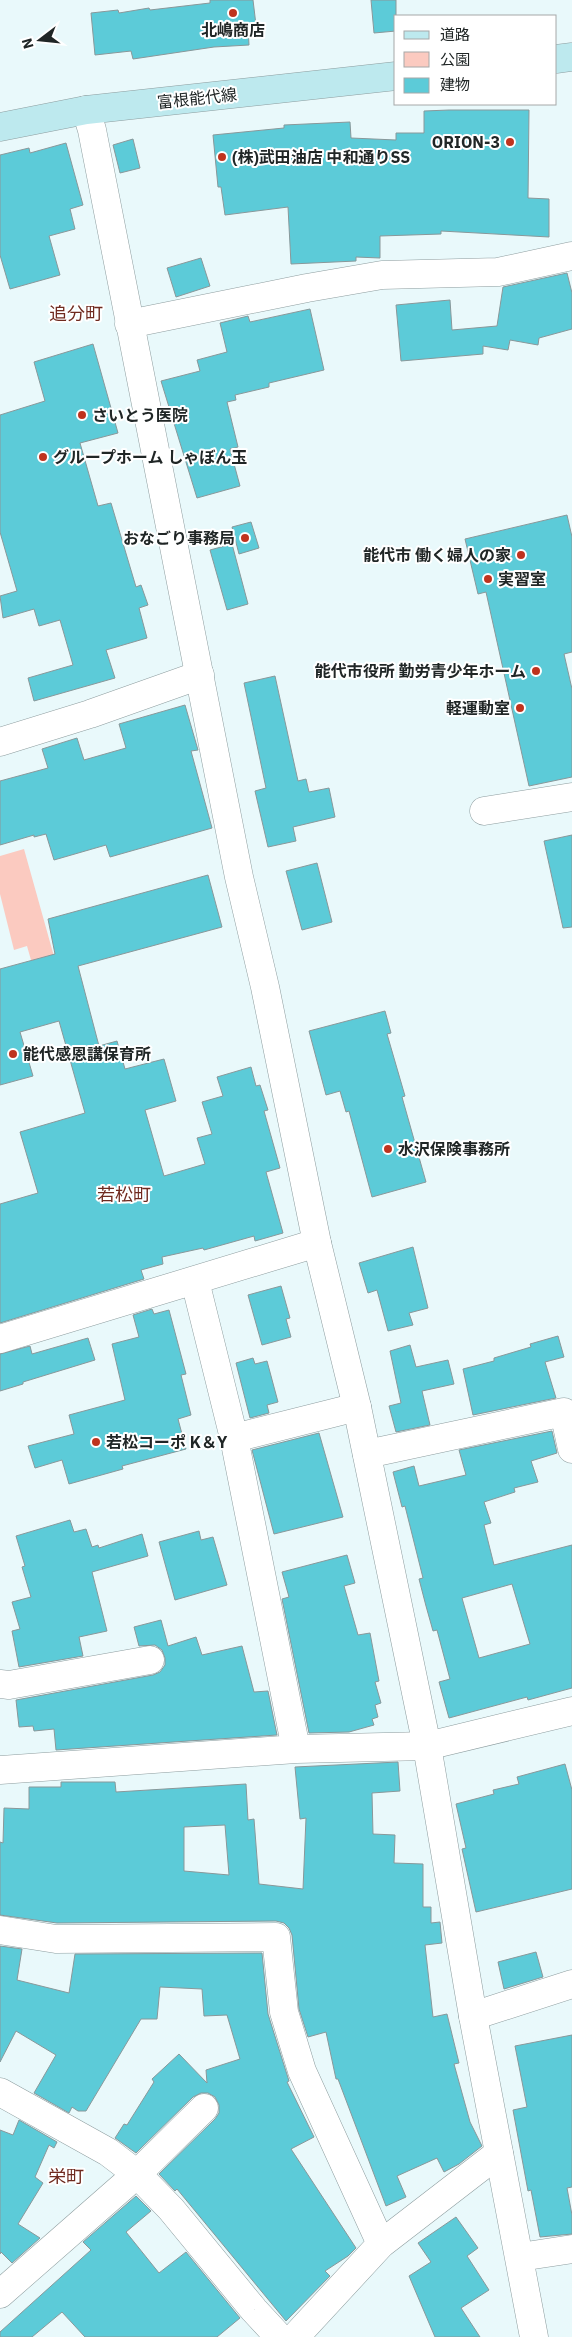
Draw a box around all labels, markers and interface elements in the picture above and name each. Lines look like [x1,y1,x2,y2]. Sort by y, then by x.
marker: 北嶋商店 [227,7,239,19]
north arrow [15,15,65,65]
legend [394,15,557,105]
place label: 北嶋商店 [201,20,265,40]
text: 道路 [440,25,470,44]
text: N [17,36,38,51]
text: 公園 [440,50,470,69]
text: 建物 [440,75,470,94]
street label: 富根能代線 [156,84,238,112]
place label: ORION-3 [432,132,500,152]
marker: ORION-3 [504,136,516,148]
place label: (株)武田油店 中和通りSS [232,147,410,167]
marker: (株)武田油店 中和通りSS [216,151,228,163]
district label: 追分町 [49,302,103,325]
place label: さいとう医院 [92,405,188,425]
marker: さいとう医院 [76,409,88,421]
place label: グループホーム しゃぼん玉 [53,447,247,467]
marker: グループホーム しゃぼん玉 [37,451,49,463]
place label: おなごり事務局 [123,528,235,548]
marker: おなごり事務局 [239,532,251,544]
place label: 能代市 働く婦人の家 [363,545,511,565]
marker: 能代市 働く婦人の家 [515,549,527,561]
place label: 実習室 [498,569,546,589]
marker: 実習室 [482,573,494,585]
place label: 能代市役所 勤労青少年ホーム [315,661,526,681]
marker: 能代市役所 勤労青少年ホーム [530,665,542,677]
place label: 軽運動室 [446,698,510,718]
marker: 軽運動室 [514,702,526,714]
place label: 能代感恩講保育所 [23,1044,151,1064]
marker: 能代感恩講保育所 [7,1048,19,1060]
place label: 水沢保険事務所 [398,1139,510,1159]
marker: 水沢保険事務所 [382,1143,394,1155]
district label: 若松町 [97,1183,151,1206]
place label: 若松コーポ K＆Y [106,1432,228,1452]
marker: 若松コーポ K＆Y [90,1436,102,1448]
district label: 栄町 [48,2165,84,2188]

